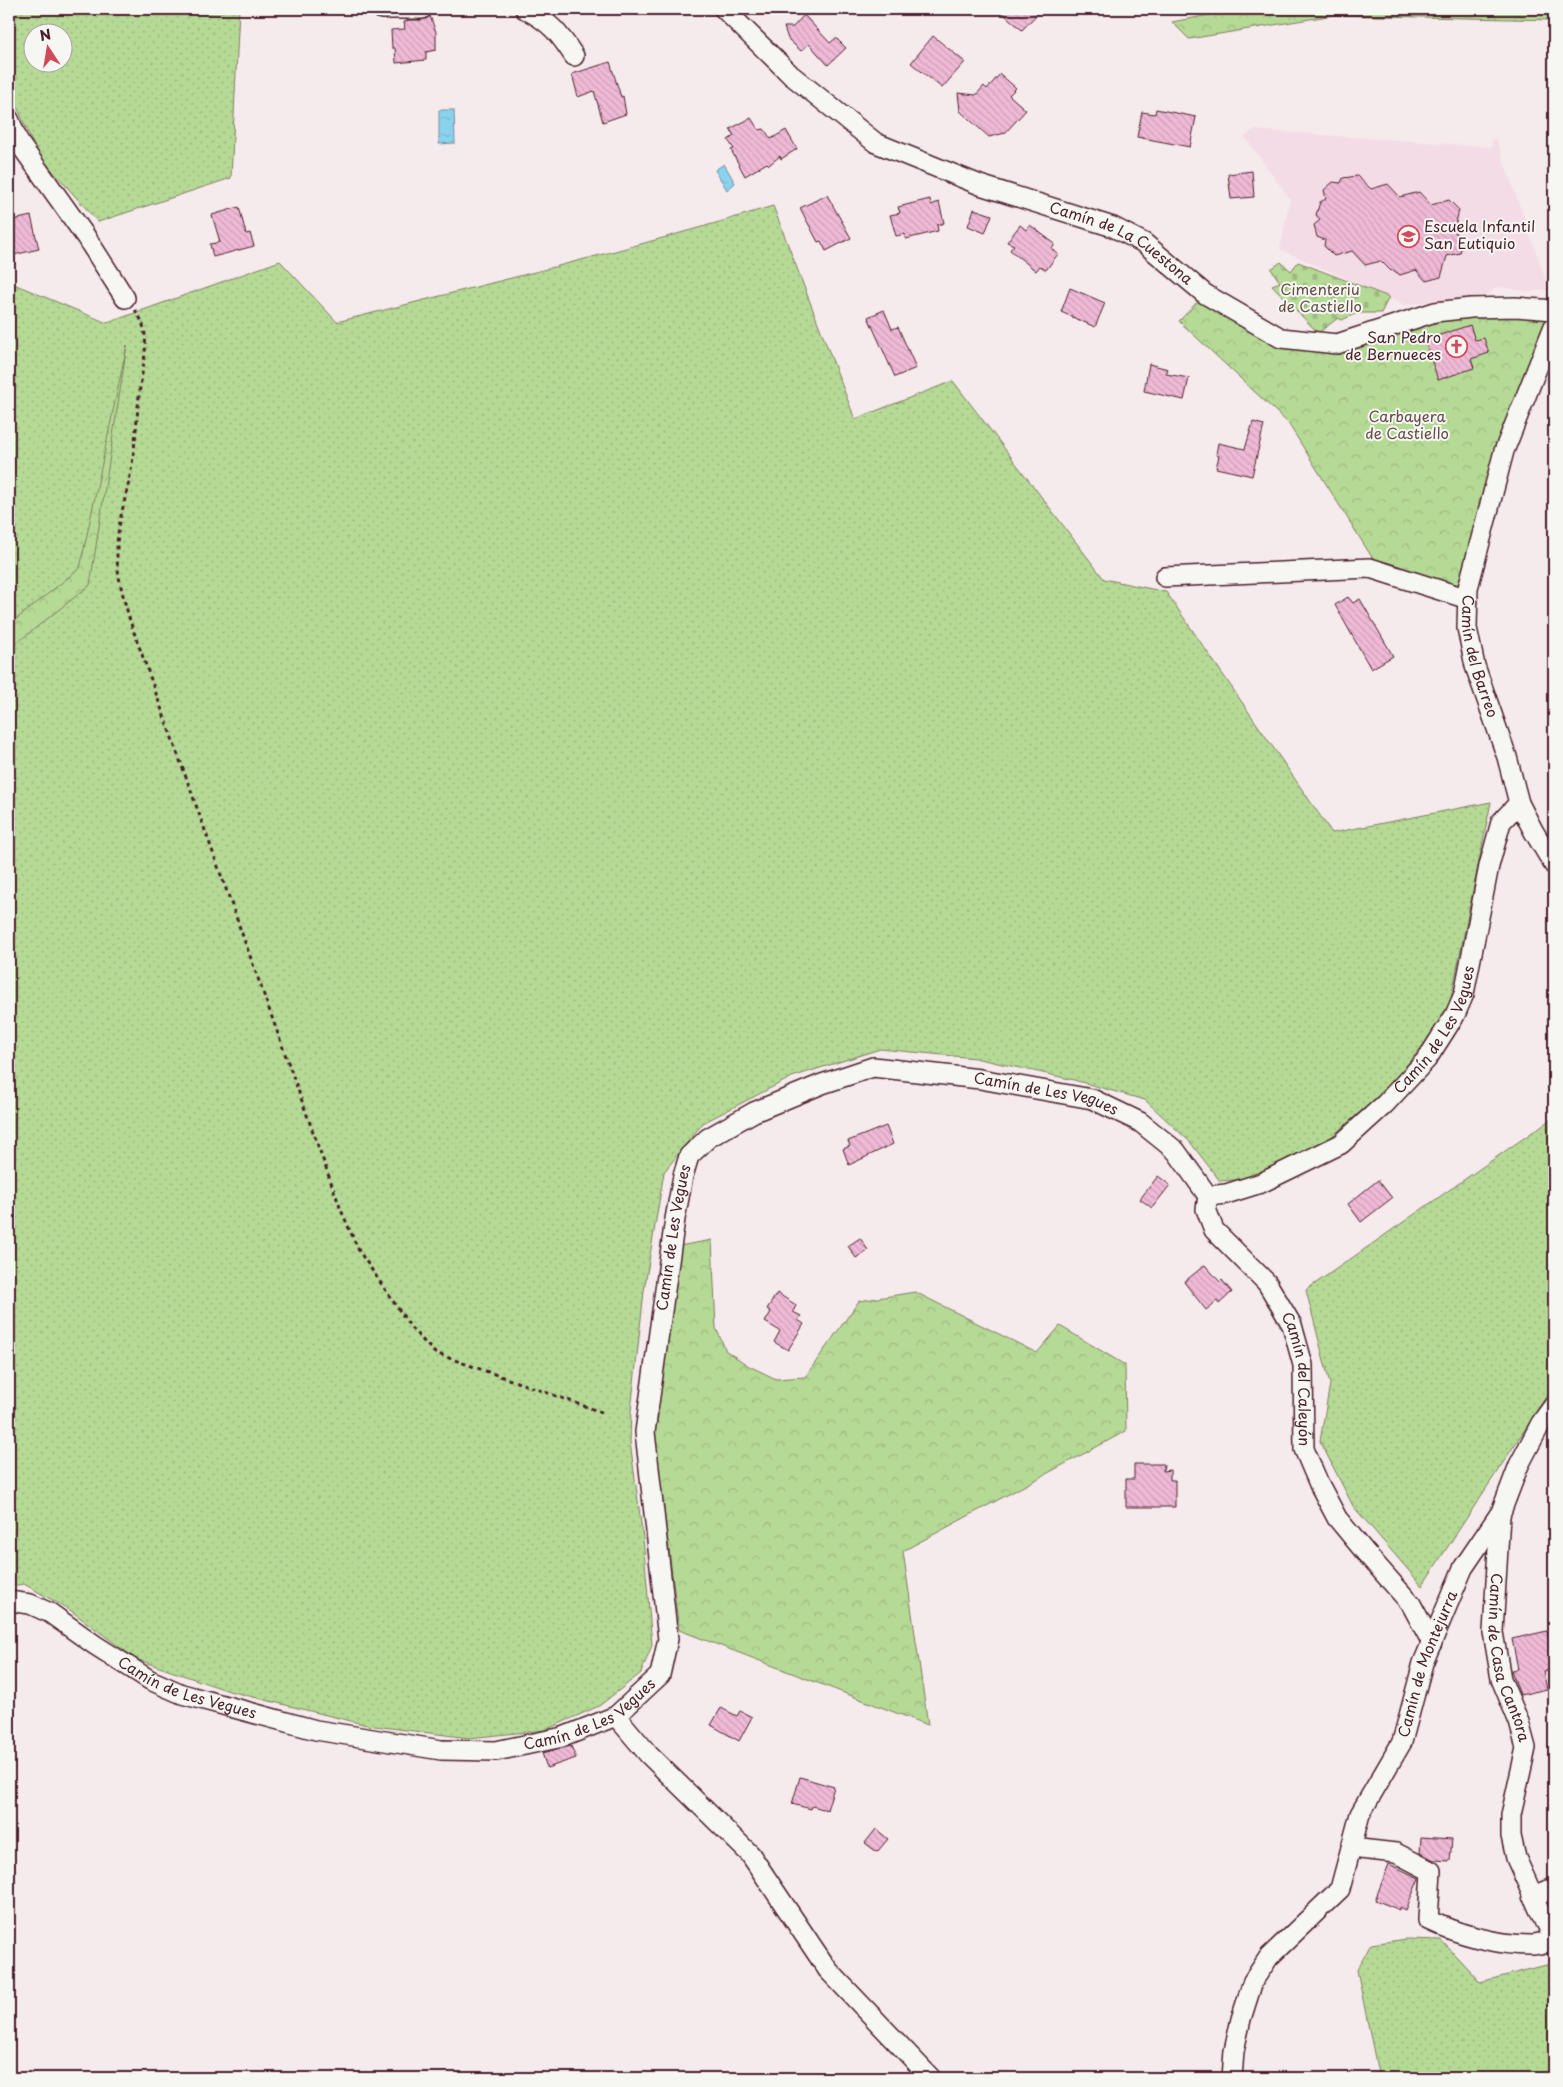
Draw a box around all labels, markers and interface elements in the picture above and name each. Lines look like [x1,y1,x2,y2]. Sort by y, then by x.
north arrow [22,22,72,72]
text: N [38,23,53,46]
street label: Camín de La Cuestona [1047,195,1199,290]
place label: Escuela Infantil San Eutiquio [1424,214,1535,254]
school or university icon: Escuela Infantil San Eutiquio [1396,224,1420,248]
park label: Cimenteriu de Castiello [1278,277,1362,317]
place label: San Pedro de Bernueces [1345,325,1441,365]
church icon: San Pedro de Bernueces [1445,335,1469,359]
park label: Carbayera de Castiello [1365,404,1449,444]
street label: Camín del Barreo [1457,594,1505,720]
street label: Camín de Les Vegues [1387,964,1479,1098]
street label: Camín de Les Vegues [973,1065,1123,1120]
street label: Camín de Les Vegues [649,1161,696,1312]
street label: Camín del Caleyón [1276,1307,1317,1446]
street label: Camín de Casa Cantora [1483,1573,1537,1745]
street label: Camín de Montejurra [1391,1586,1463,1740]
street label: Camín de Les Vegues [114,1649,259,1724]
street label: Camín de Les Vegues [521,1672,660,1755]

